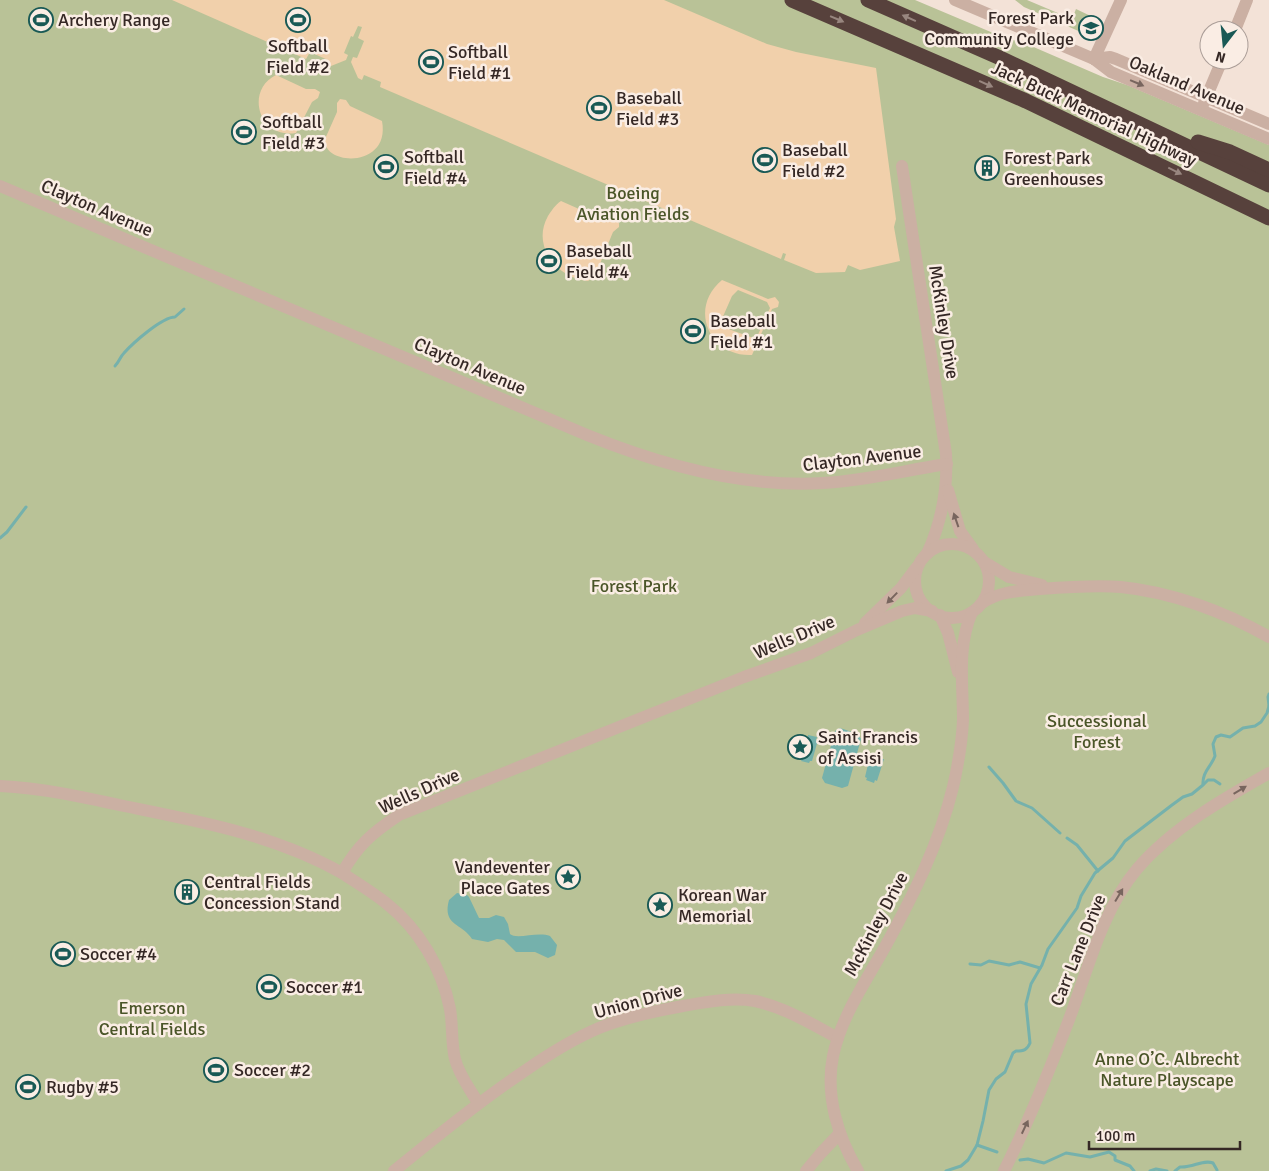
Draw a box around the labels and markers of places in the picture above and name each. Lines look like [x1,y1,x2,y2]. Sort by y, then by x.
sports icon: Archery Range [28,7,54,33]
sports icon: Softball Field #2 [285,7,311,33]
place label: Forest Park Community College [924,7,1074,50]
place label: Archery Range [58,9,170,31]
school or university icon: Forest Park Community College [1078,15,1104,41]
place label: Softball Field #2 [266,35,330,78]
place label: Softball Field #1 [448,41,511,84]
sports icon: Softball Field #1 [418,49,444,75]
place label: Baseball Field #3 [616,87,682,130]
sports icon: Baseball Field #3 [586,95,612,121]
place label: Softball Field #3 [262,111,325,154]
sports icon: Softball Field #3 [231,119,257,145]
place label: Baseball Field #2 [782,139,848,182]
place label: Softball Field #4 [404,146,468,189]
sports icon: Baseball Field #2 [752,147,778,173]
place label: Forest Park Greenhouses [1004,147,1104,190]
sports icon: Softball Field #4 [373,154,399,180]
building icon: Forest Park Greenhouses [974,155,1000,181]
place label: Baseball Field #4 [566,240,632,283]
sports icon: Baseball Field #4 [536,248,562,274]
place label: Baseball Field #1 [710,310,776,353]
sports icon: Baseball Field #1 [680,318,706,344]
place label: Saint Francis of Assisi [818,726,918,769]
place icon: Saint Francis of Assisi [787,734,813,760]
place label: Vandeventer Place Gates [455,856,550,899]
place icon: Vandeventer Place Gates [555,864,581,890]
place label: Central Fields Concession Stand [204,871,340,914]
building icon: Central Fields Concession Stand [174,879,200,905]
place label: Korean War Memorial [678,884,767,927]
place icon: Korean War Memorial [647,892,673,918]
sports icon: Soccer #4 [50,941,76,967]
place label: Soccer #4 [80,943,157,965]
sports icon: Soccer #1 [256,974,282,1000]
place label: Soccer #1 [286,976,363,998]
sports icon: Soccer #2 [203,1057,229,1083]
place label: Soccer #2 [234,1059,311,1081]
sports icon: Rugby #5 [15,1074,41,1100]
place label: Rugby #5 [46,1076,119,1098]

